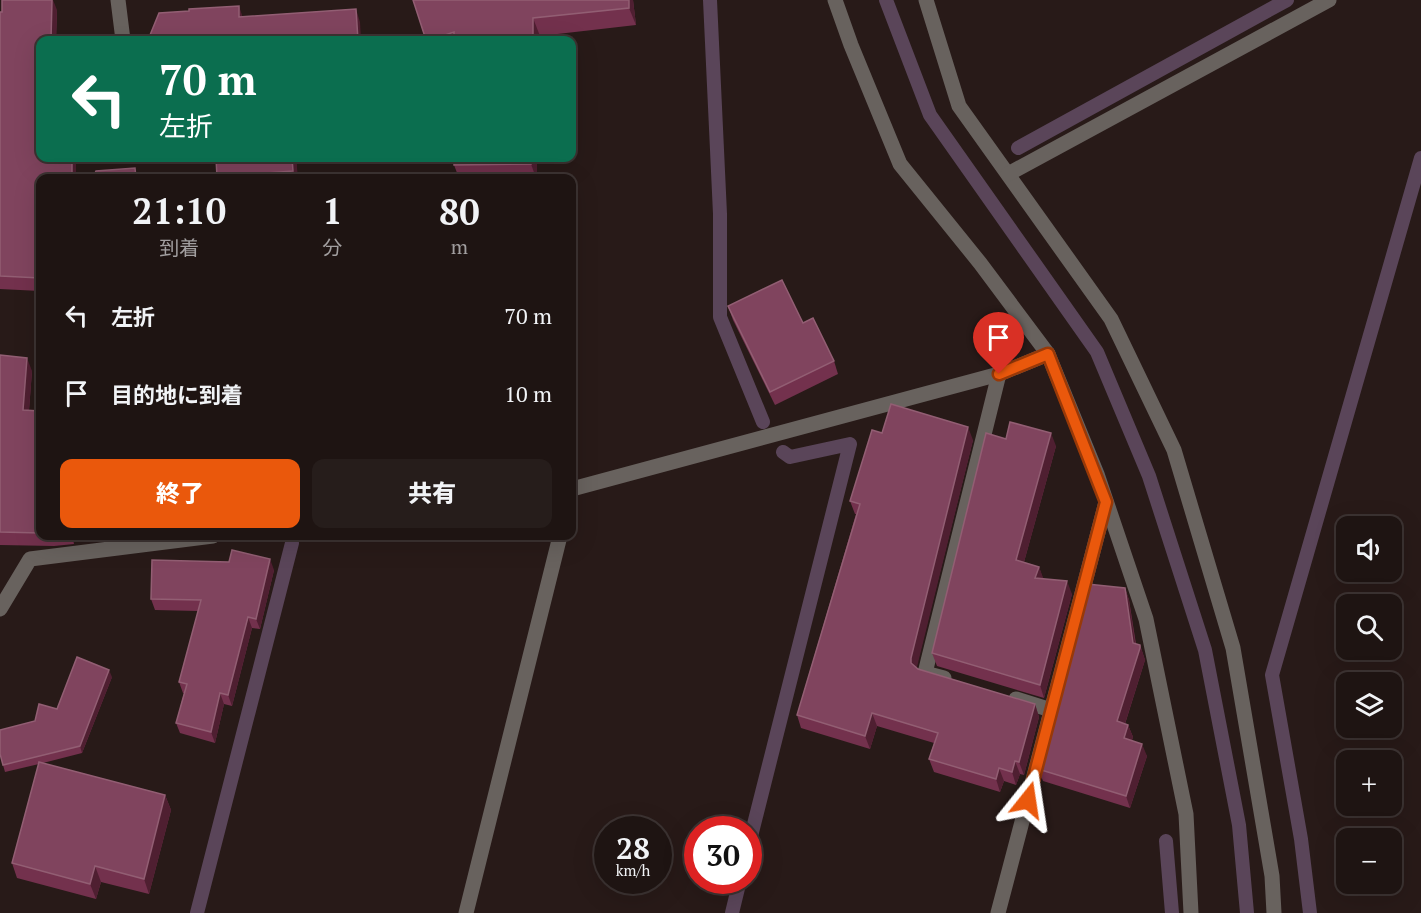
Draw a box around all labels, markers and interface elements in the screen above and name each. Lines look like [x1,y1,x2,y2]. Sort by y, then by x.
text: 70 m [159,51,257,107]
icon: left [60,60,138,138]
text: 左折 [159,108,213,144]
text: 21:10 [132,187,226,234]
text: 1 [322,187,343,234]
text: 80 [439,188,480,235]
text: m [451,233,468,260]
text: 到着 [159,234,199,261]
text: 分 [323,234,343,261]
icon: left [60,299,93,332]
text: 70 m [504,301,552,330]
text: 左折 [111,302,155,331]
pin [973,312,1024,374]
icon: arrive [982,321,1015,354]
icon: arrive [60,377,93,410]
text: 10 m [504,379,552,408]
text: 目的地に到着 [111,380,243,409]
button: 終了 [60,459,300,528]
button: 共有 [312,459,552,528]
map controls [1336,516,1402,894]
button: sound [1336,516,1402,582]
button: search [1336,594,1402,660]
button: layers [1336,672,1402,738]
button: + [1336,750,1402,816]
position arrow [996,768,1060,832]
speed limit sign: 30 [684,816,762,894]
text: 28 [616,828,650,868]
button: − [1336,828,1402,894]
text: km/h [616,860,650,880]

